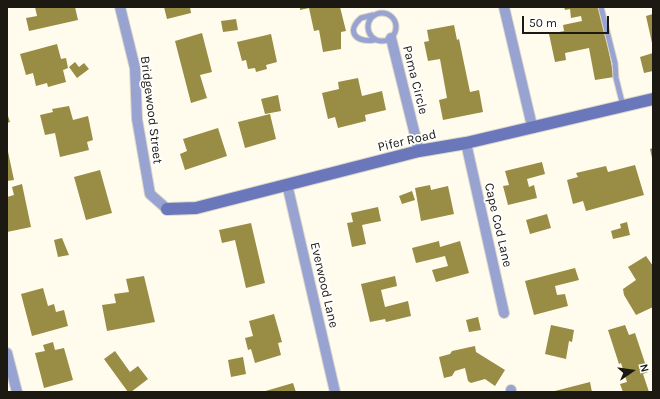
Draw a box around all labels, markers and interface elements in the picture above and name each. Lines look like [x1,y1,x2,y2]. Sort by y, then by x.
scale bar [524,8,611,34]
text: 50 m [529,16,557,30]
street label: Pama Circle [399,44,431,116]
street label: Bridgewood Street [137,55,165,165]
street label: Pifer Road [376,127,438,155]
street label: Cape Cod Lane [481,181,515,269]
street label: Everwood Lane [307,241,341,329]
north arrow [612,351,652,391]
text: N [637,363,651,373]

